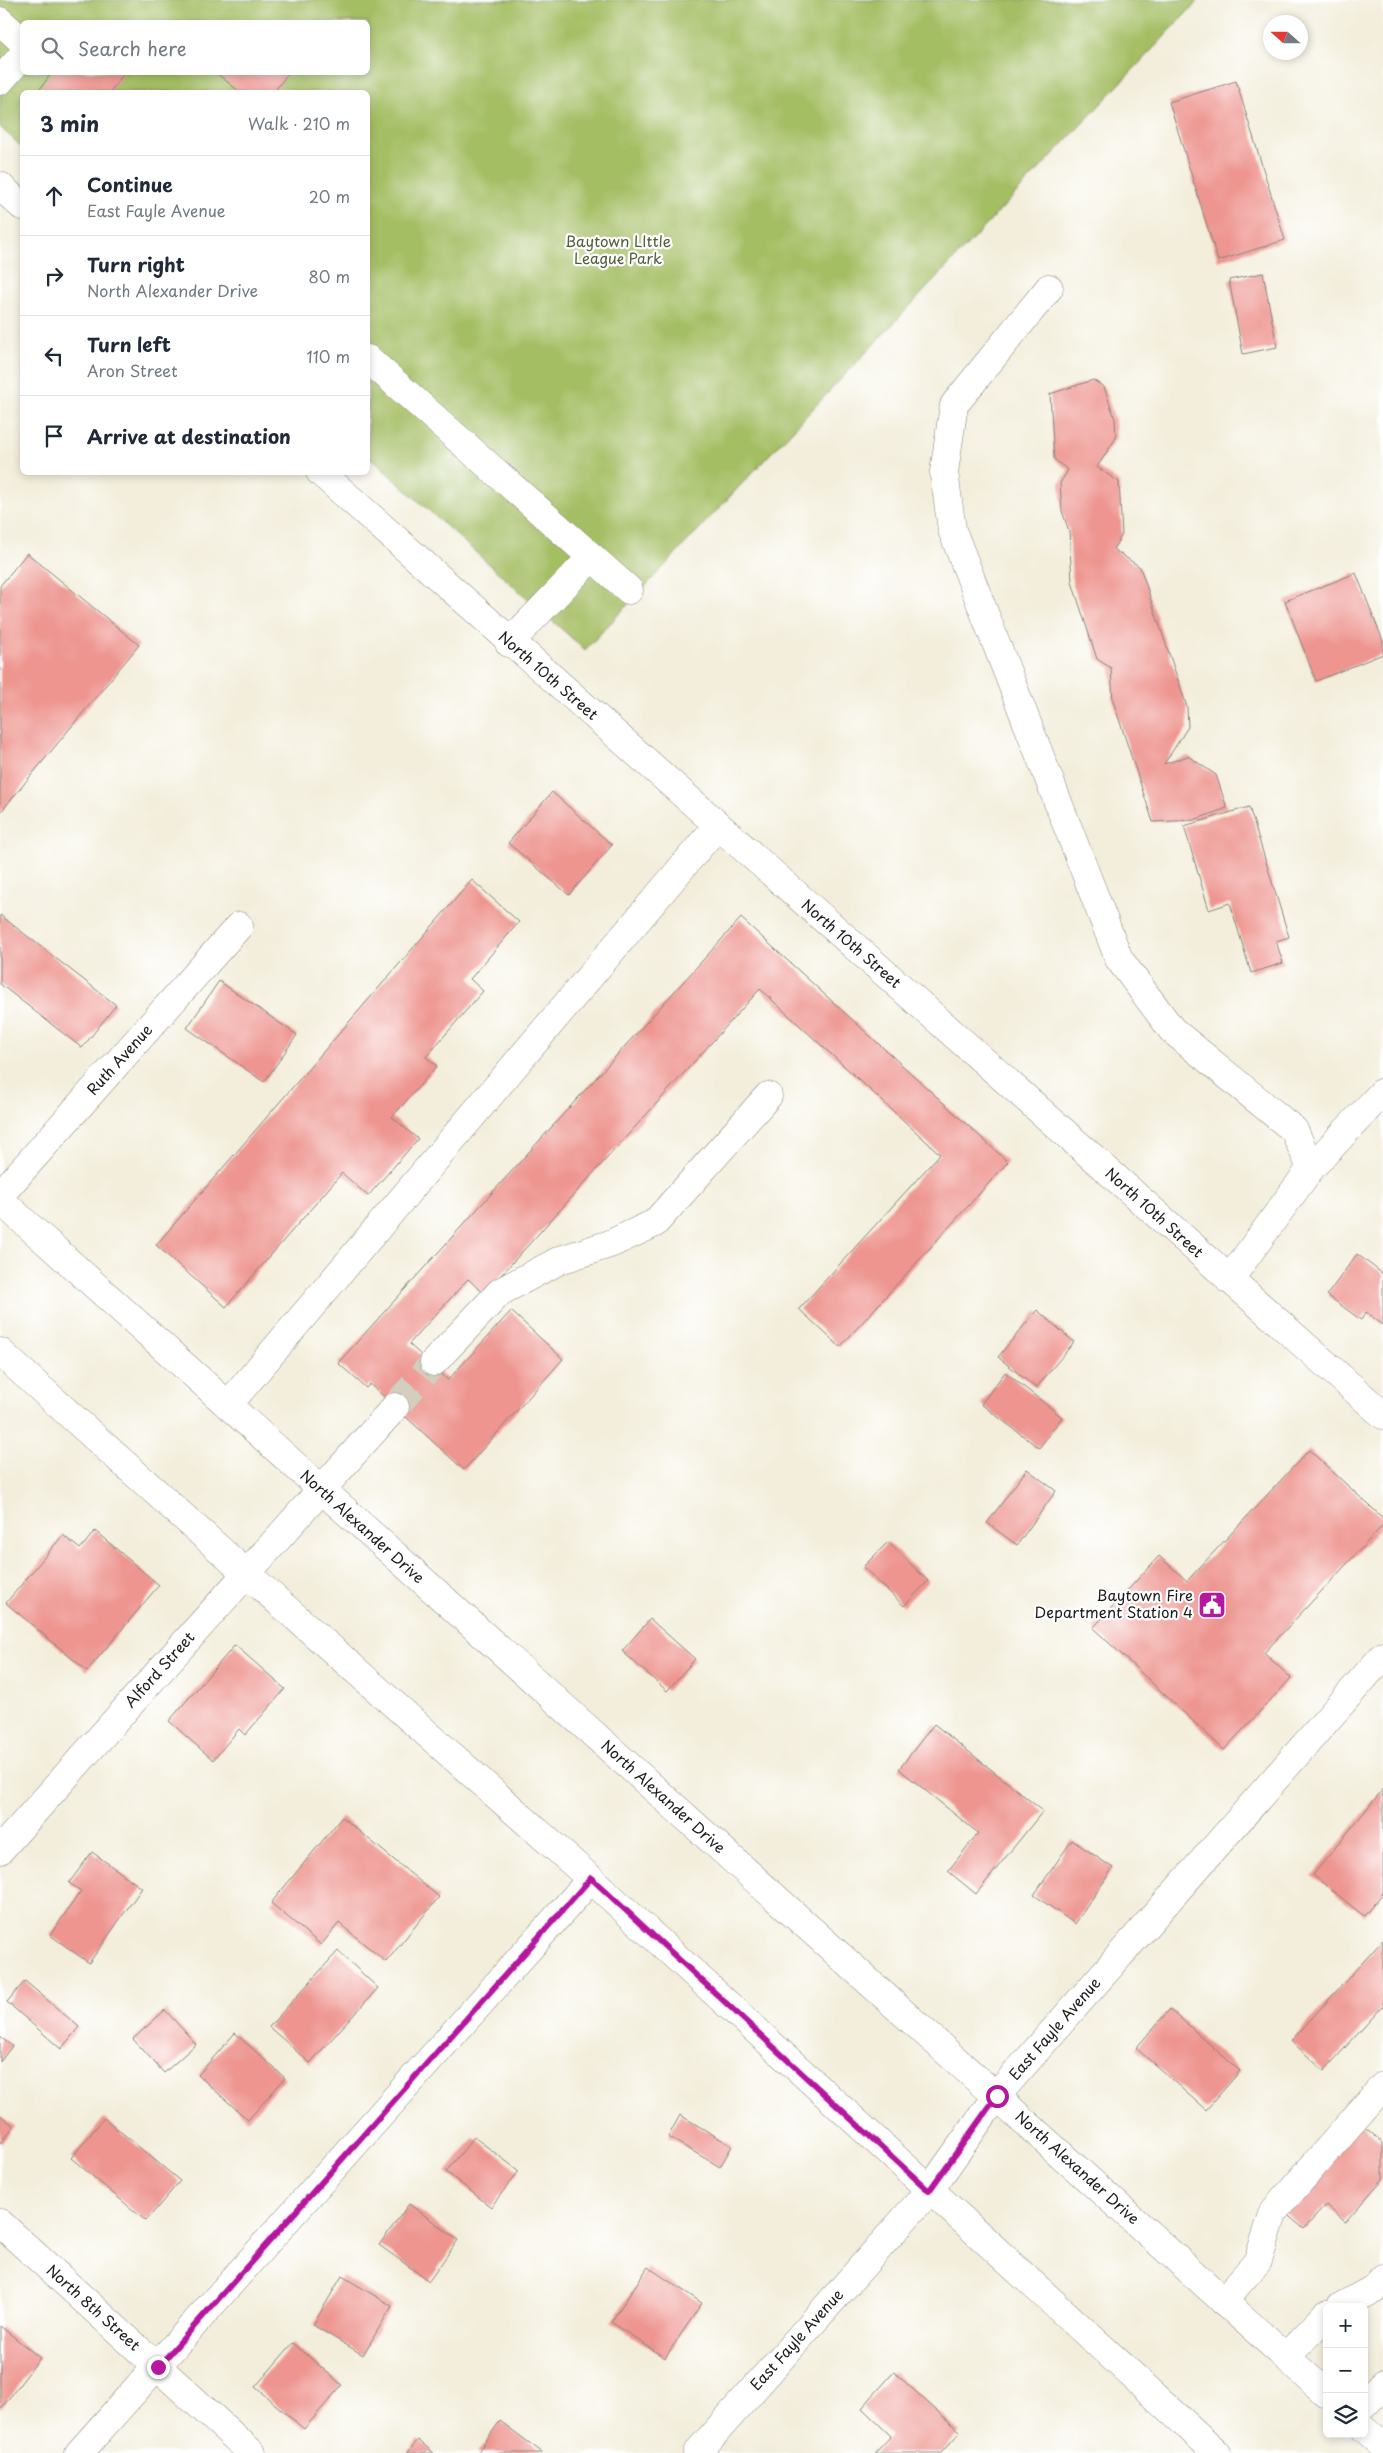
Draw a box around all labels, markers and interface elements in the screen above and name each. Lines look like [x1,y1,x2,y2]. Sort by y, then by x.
north arrow [1263,15,1308,60]
search box [20,20,370,75]
icon: search [38,34,66,62]
text: Search here [78,34,187,62]
text: 3 min [40,107,99,139]
text: Walk · 210 m [248,111,350,135]
text: Continue [87,170,173,198]
icon: ahead [40,182,68,210]
text: 20 m [309,184,350,208]
text: East Fayle Avenue [87,198,226,222]
park label: Baytown LIttle League Park [565,229,671,269]
text: Turn right [87,250,185,278]
icon: right [40,262,68,290]
text: 80 m [308,264,350,288]
text: North Alexander Drive [87,278,258,302]
text: Turn left [87,330,171,358]
icon: left [40,342,68,370]
text: 110 m [307,344,350,368]
text: Aron Street [87,358,178,382]
icon: arrive [40,422,68,450]
text: Arrive at destination [87,422,291,450]
street label: North 10th Street [494,625,604,725]
street label: North 10th Street [797,893,907,993]
street label: Ruth Avenue [81,1018,157,1100]
street label: North 10th Street [1101,1161,1209,1262]
street label: North Alexander Drive [296,1464,430,1588]
place label: Baytown Fire Department Station 4 [1035,1583,1193,1623]
public building icon: Baytown Fire Department Station 4 [1197,1590,1227,1620]
street label: Alford Street [118,1626,199,1712]
street label: North Alexander Drive [597,1734,731,1858]
street label: East Fayle Avenue [1003,1971,1105,2085]
route start [986,2085,1009,2108]
street label: North Alexander Drive [1011,2105,1145,2229]
street label: North 8th Street [42,2258,146,2356]
street label: East Fayle Avenue [744,2283,848,2395]
map controls [1323,2303,1368,2438]
button: + [1323,2303,1368,2348]
button: − [1323,2348,1368,2393]
route end [147,2356,170,2379]
button: layers [1323,2393,1368,2438]

